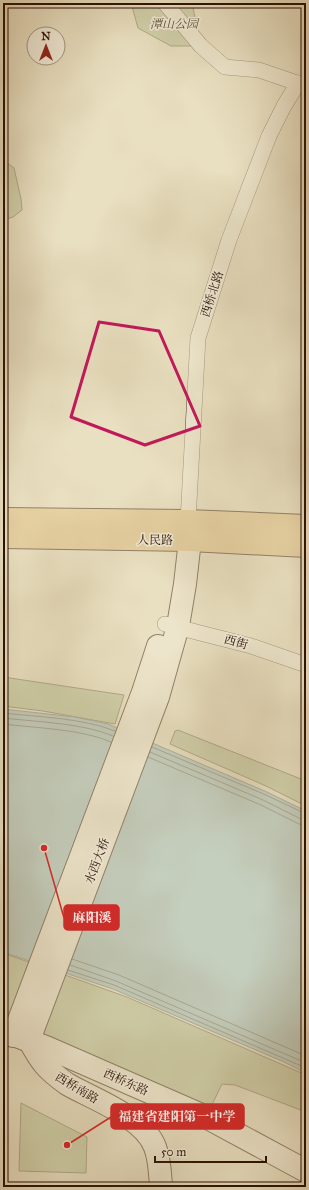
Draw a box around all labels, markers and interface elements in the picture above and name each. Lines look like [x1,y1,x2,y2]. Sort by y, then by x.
park label: 潭山公园 [150,17,200,31]
north arrow [26,26,66,66]
text: N [41,30,51,43]
street label: 西桥北路 [198,269,226,319]
street label: 人民路 [137,533,173,547]
street label: 西街 [223,632,250,652]
street label: 水西大桥 [82,836,112,886]
callout: 麻阳溪 [64,905,119,930]
text: 麻阳溪 [72,910,112,926]
street label: 西桥东路 [101,1066,151,1098]
street label: 西桥南路 [53,1070,101,1106]
callout: 福建省建阳第一中学 [111,1104,244,1129]
text: 福建省建阳第一中学 [118,1109,236,1125]
scale bar [155,1138,266,1164]
text: 50 m [161,1145,186,1159]

